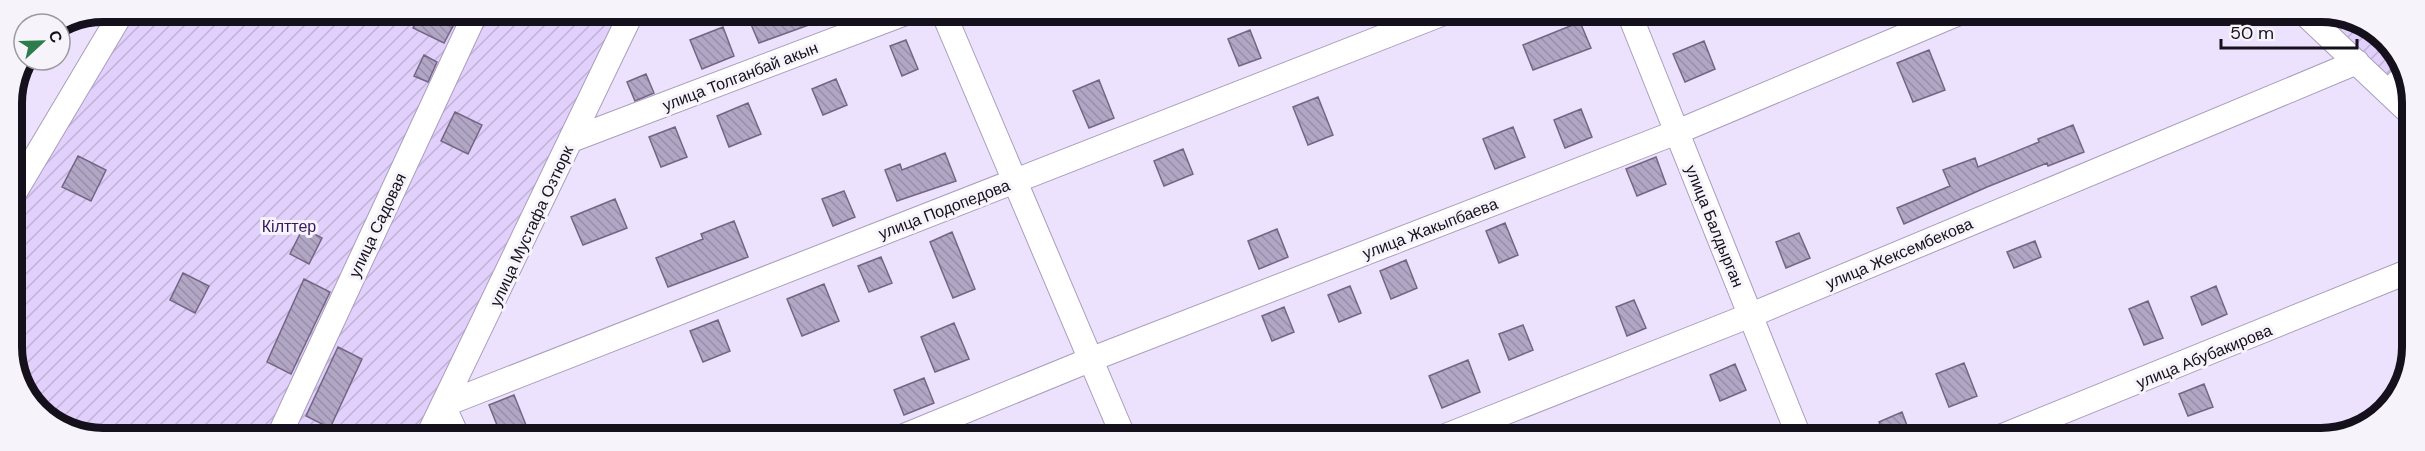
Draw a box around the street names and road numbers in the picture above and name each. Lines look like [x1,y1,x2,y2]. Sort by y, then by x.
street label: улица Толганбай акын [659,37,821,116]
street label: улица Мустафа Озтюрк [485,142,578,310]
street label: улица Балдырган [1680,162,1749,290]
street label: улица Садовая [344,170,411,281]
street label: улица Подопедова [875,175,1013,244]
street label: улица Жакыпбаева [1360,193,1501,264]
street label: улица Жексембекова [1822,213,1976,294]
street label: улица Абубакирова [2133,320,2275,393]

